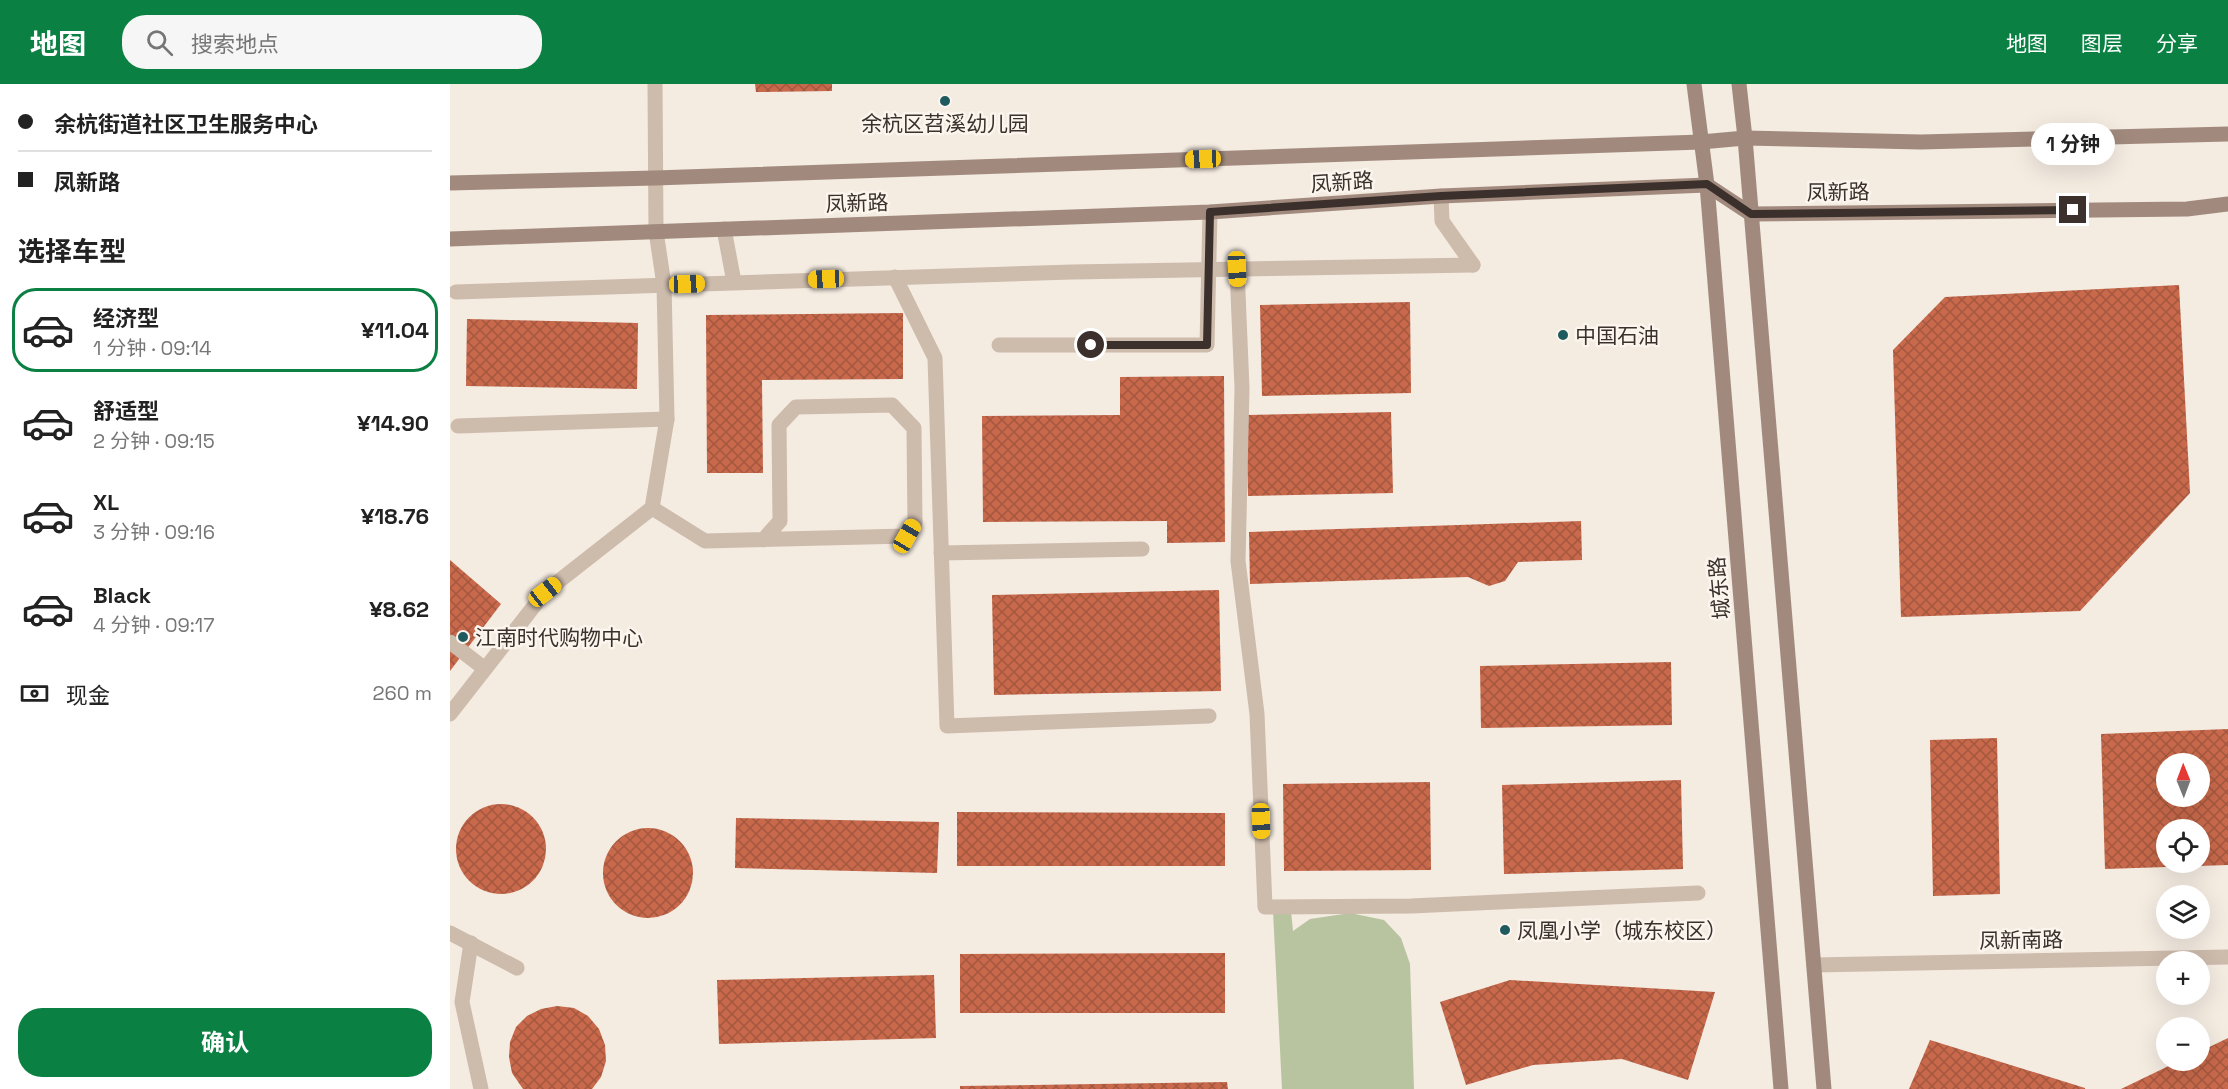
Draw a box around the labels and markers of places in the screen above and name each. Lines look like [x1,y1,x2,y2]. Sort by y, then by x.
marker: 余杭区苕溪幼儿园 [938,94,952,108]
place label: 余杭区苕溪幼儿园 [861,110,1029,137]
place label: 中国石油 [1575,322,1659,349]
marker: 中国石油 [1556,328,1570,342]
place label: 江南时代购物中心 [475,624,643,651]
marker: 江南时代购物中心 [456,630,470,644]
place label: 凤凰小学（城东校区） [1517,917,1727,944]
marker: 凤凰小学（城东校区） [1498,923,1512,937]

